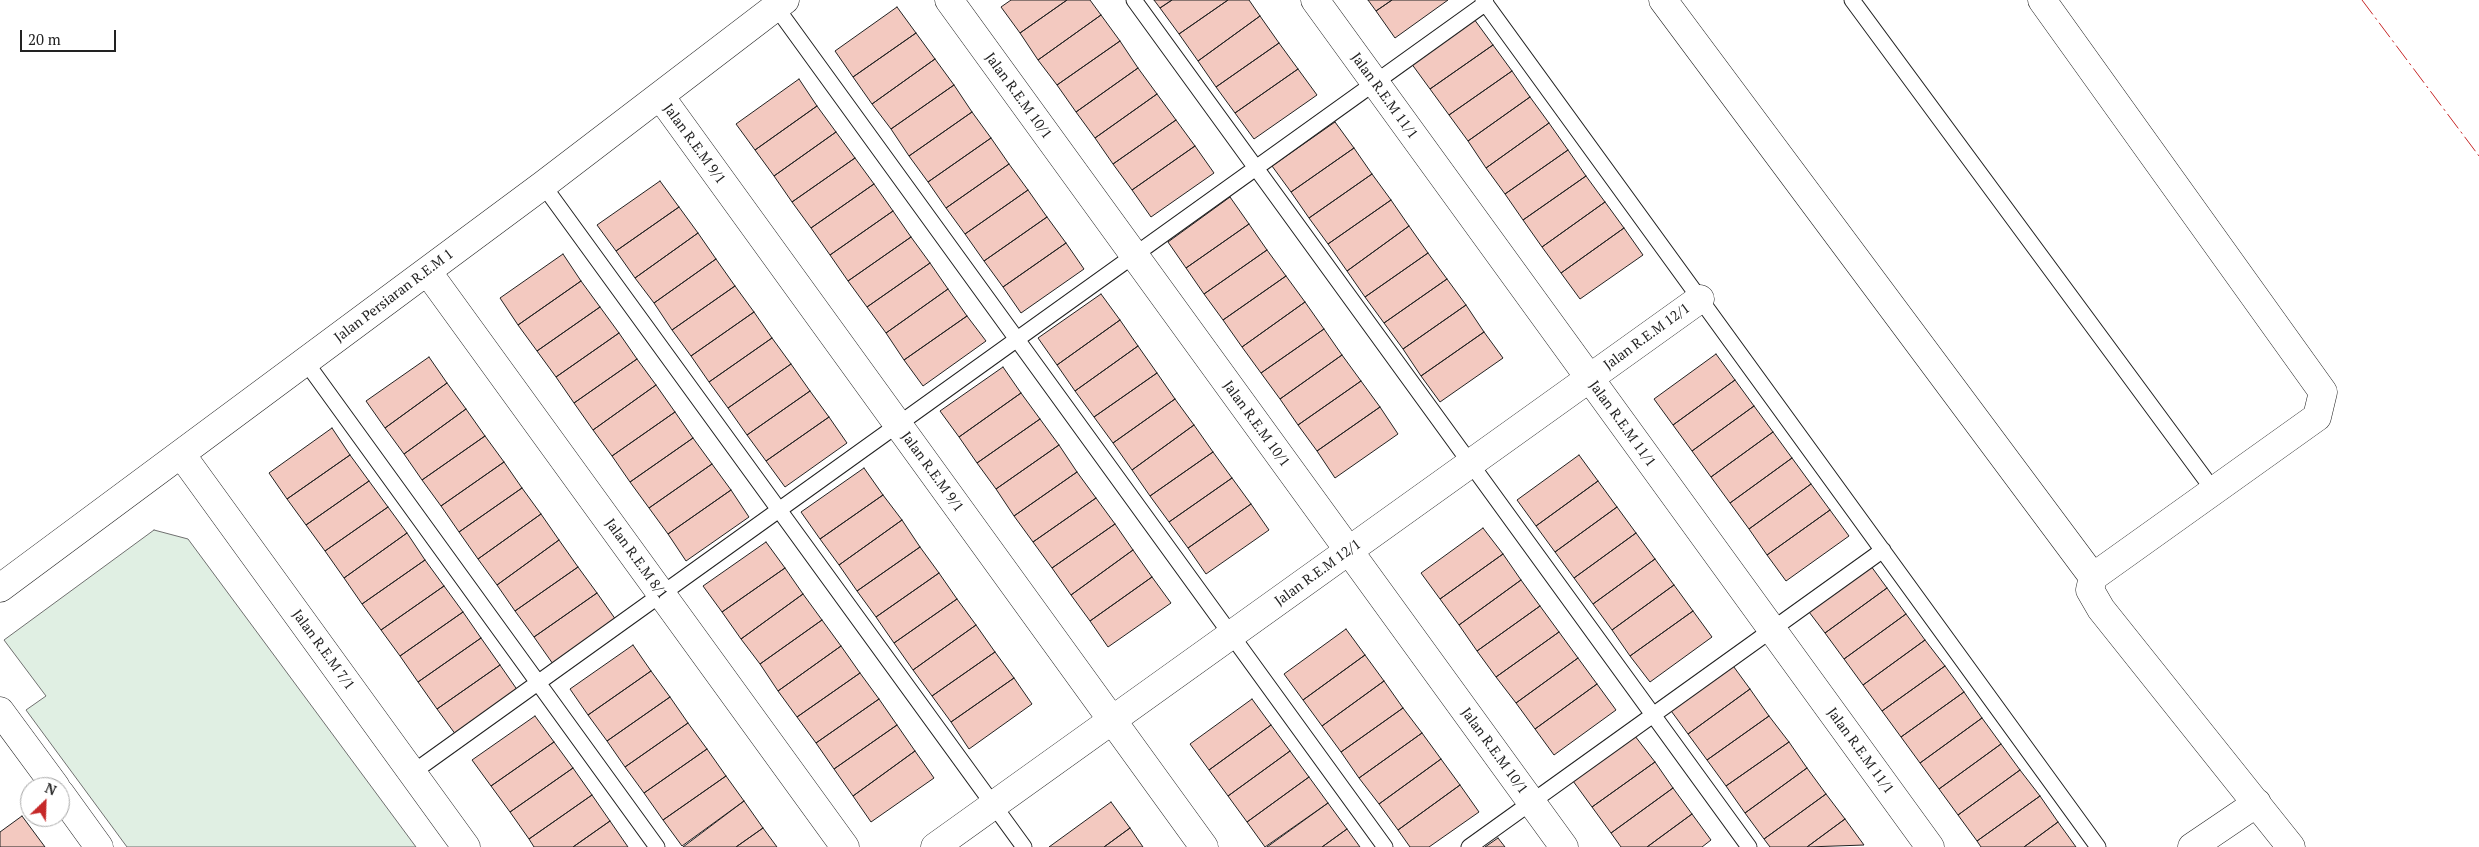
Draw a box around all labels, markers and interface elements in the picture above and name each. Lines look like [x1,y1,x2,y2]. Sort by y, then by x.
scale bar [22,20,119,52]
text: 20 m [28,29,61,49]
street label: Jalan R.E.M 10/1 [981,50,1055,142]
street label: Jalan R.E.M 11/1 [1347,50,1421,142]
street label: Jalan R.E.M 9/1 [659,101,729,187]
street label: Jalan Persiaran R.E.M 1 [331,246,457,346]
street label: Jalan R.E.M 12/1 [1601,300,1693,374]
street label: Jalan R.E.M 10/1 [1219,378,1293,470]
street label: Jalan R.E.M 11/1 [1585,378,1659,470]
street label: Jalan R.E.M 9/1 [897,429,967,515]
street label: Jalan R.E.M 8/1 [601,516,671,602]
street label: Jalan R.E.M 12/1 [1272,536,1364,610]
street label: Jalan R.E.M 7/1 [288,607,358,693]
street label: Jalan R.E.M 10/1 [1457,705,1531,797]
street label: Jalan R.E.M 11/1 [1823,705,1897,797]
north arrow [20,777,70,827]
text: N [42,778,60,800]

